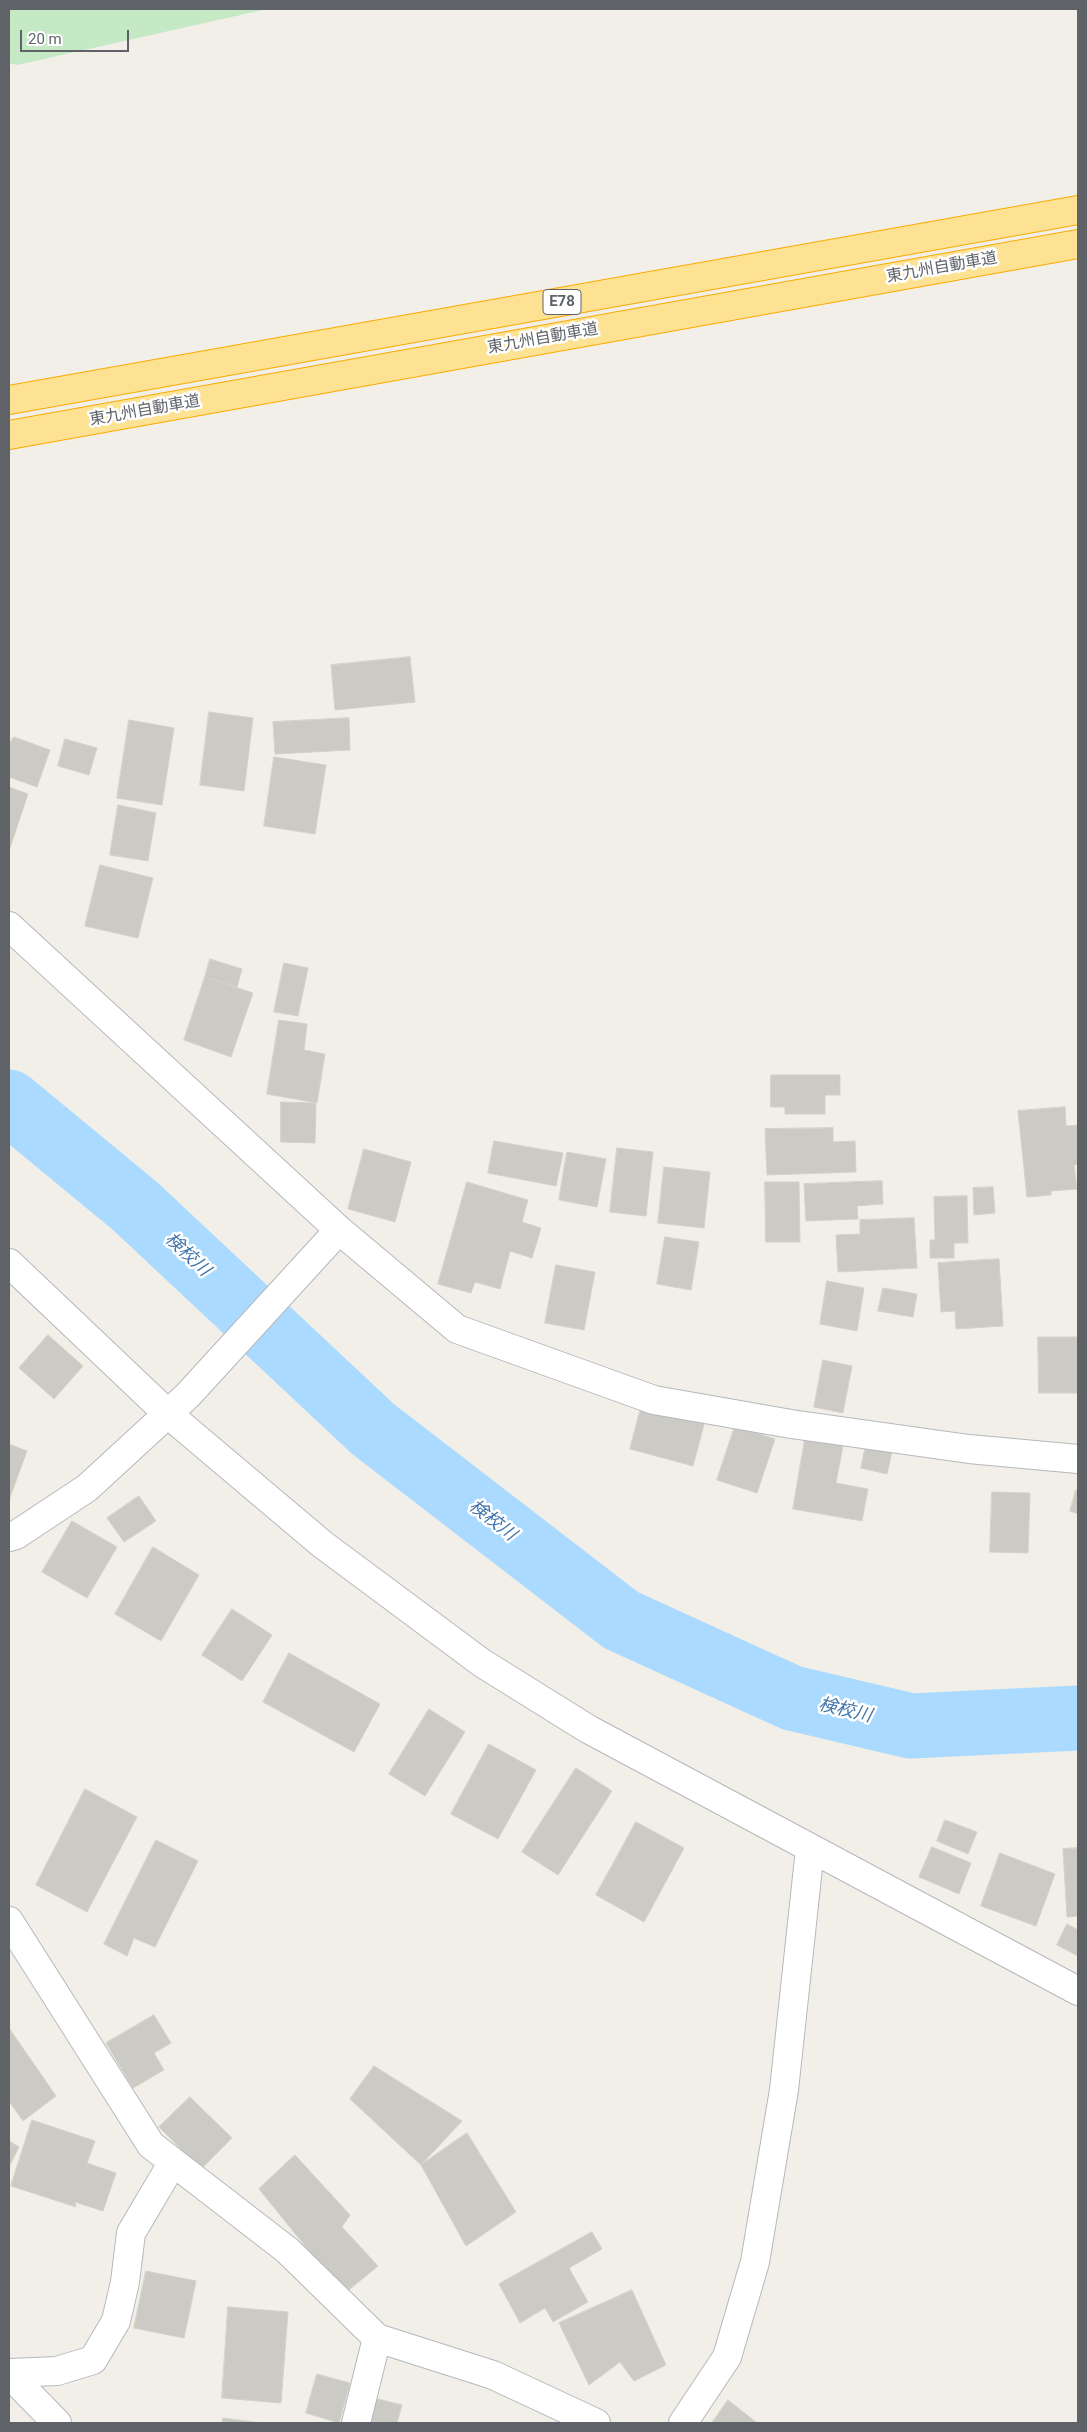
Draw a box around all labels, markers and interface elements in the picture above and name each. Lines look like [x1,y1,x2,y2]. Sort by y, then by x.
scale bar [22,20,131,52]
text: 20 m [28,30,62,48]
street label: 東九州自動車道 [885,249,999,287]
road number: E78 [543,290,581,314]
street label: 東九州自動車道 [486,320,600,358]
street label: 東九州自動車道 [88,392,202,430]
water label: 検校川 [160,1229,214,1281]
water label: 検校川 [464,1496,520,1546]
water label: 検校川 [816,1694,874,1728]

